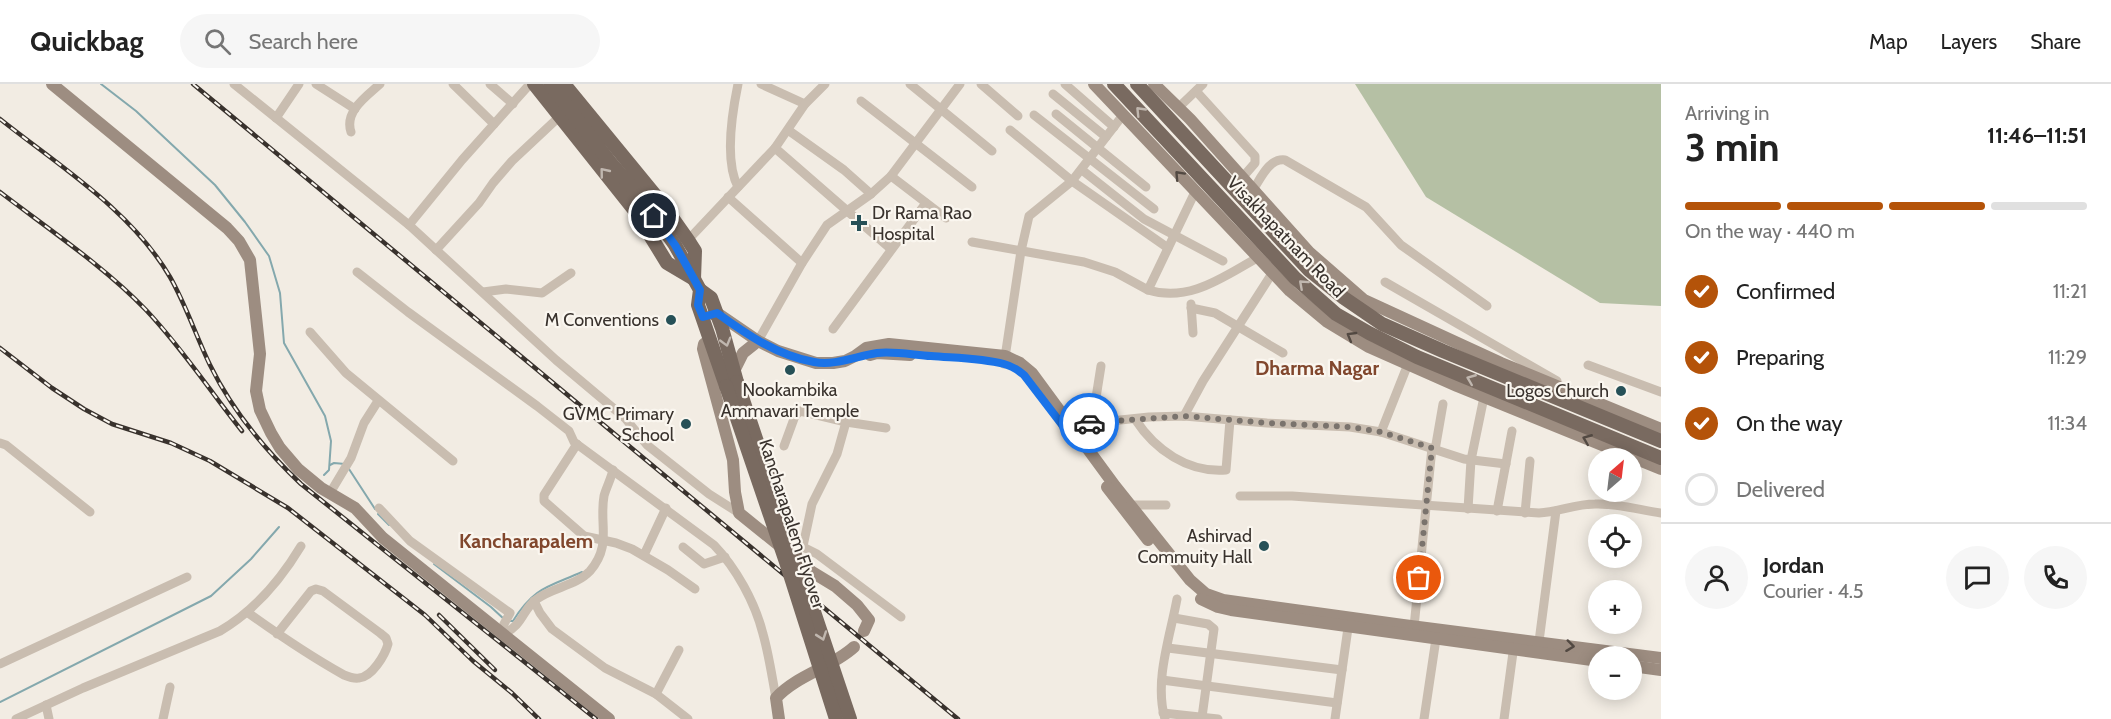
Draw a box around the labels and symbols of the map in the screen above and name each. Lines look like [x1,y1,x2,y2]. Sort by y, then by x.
one-way arrow [1137,108,1148,119]
one-way arrow [600,168,611,179]
one-way arrow [1175,171,1186,181]
street label: Visakhapatnam Road [1222,172,1350,302]
pin [628,190,679,241]
place label: Dr Rama Rao Hospital [872,202,972,245]
marker: Dr Rama Rao Hospital [850,214,868,232]
one-way arrow [1299,280,1309,291]
place label: M Conventions [545,309,659,331]
marker: M Conventions [664,313,678,327]
one-way arrow [1347,332,1357,343]
one-way arrow [719,336,731,347]
district label: Dharma Nagar [1255,356,1379,380]
marker: Nookambika Ammavari Temple [783,363,797,377]
one-way arrow [1466,374,1477,386]
place label: Nookambika Ammavari Temple [721,379,859,422]
place label: Logos Church [1506,380,1609,402]
marker: Logos Church [1614,384,1628,398]
courier [1059,393,1119,453]
place label: GVMC Primary School [563,403,675,446]
marker: GVMC Primary School [679,417,693,431]
one-way arrow [1583,434,1594,446]
street label: Kancharapalem Flyover [754,436,830,612]
north arrow [1588,448,1642,502]
place label: Ashirvad Commuity Hall [1138,525,1253,568]
district label: Kancharapalem [459,529,593,553]
marker: Ashirvad Commuity Hall [1257,539,1271,553]
pin [1393,552,1444,603]
one-way arrow [815,630,828,641]
one-way arrow [1565,640,1575,652]

